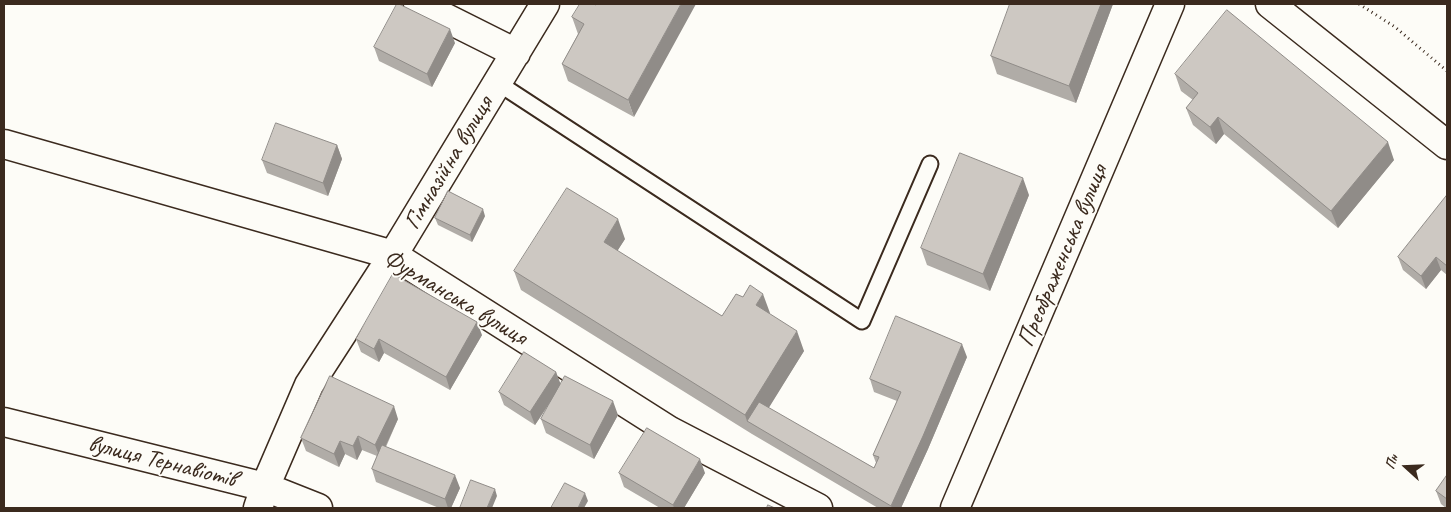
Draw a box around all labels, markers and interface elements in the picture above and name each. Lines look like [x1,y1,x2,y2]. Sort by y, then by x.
street label: Гімназійна вулиця [398,91,500,235]
street label: Преображенська вулиця [1011,160,1115,352]
street label: Фурманська вулиця [378,243,532,353]
street label: вулиця Тернавіотів [85,429,239,495]
north arrow [1381,442,1431,492]
text: Пн [1381,452,1402,471]

